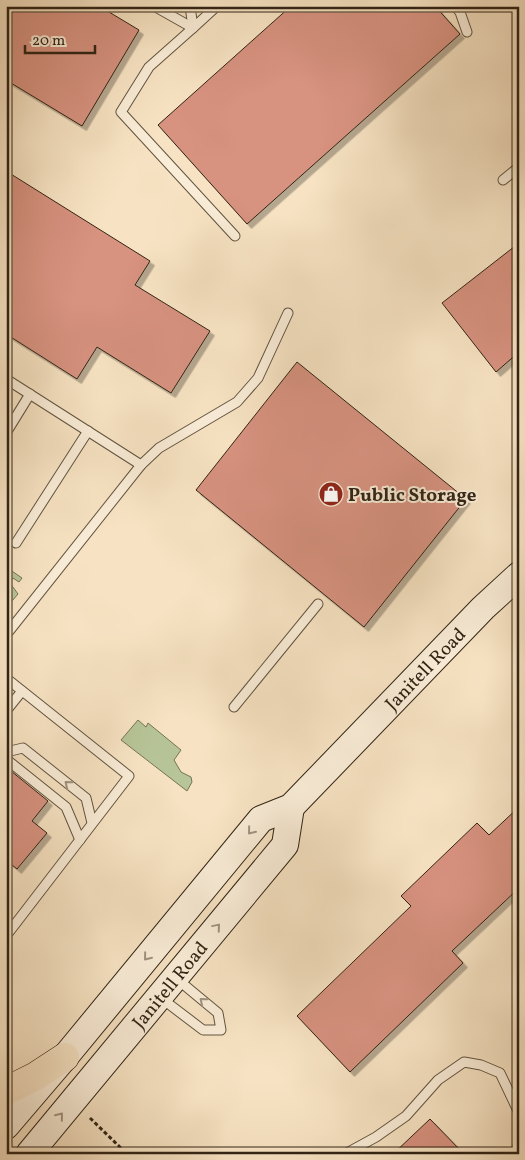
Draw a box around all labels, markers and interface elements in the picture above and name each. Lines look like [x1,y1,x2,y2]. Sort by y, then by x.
scale bar [25,22,95,54]
text: 20 m [32,31,65,52]
shop icon: Public Storage [318,481,344,507]
place label: Public Storage [348,483,477,509]
street label: Janitell Road [380,622,472,717]
one-way arrow [64,781,74,790]
one-way arrow [247,826,256,835]
one-way arrow [212,923,221,932]
street label: Janitell Road [127,937,215,1035]
one-way arrow [145,951,153,960]
one-way arrow [200,997,209,1006]
one-way arrow [54,1113,62,1122]

